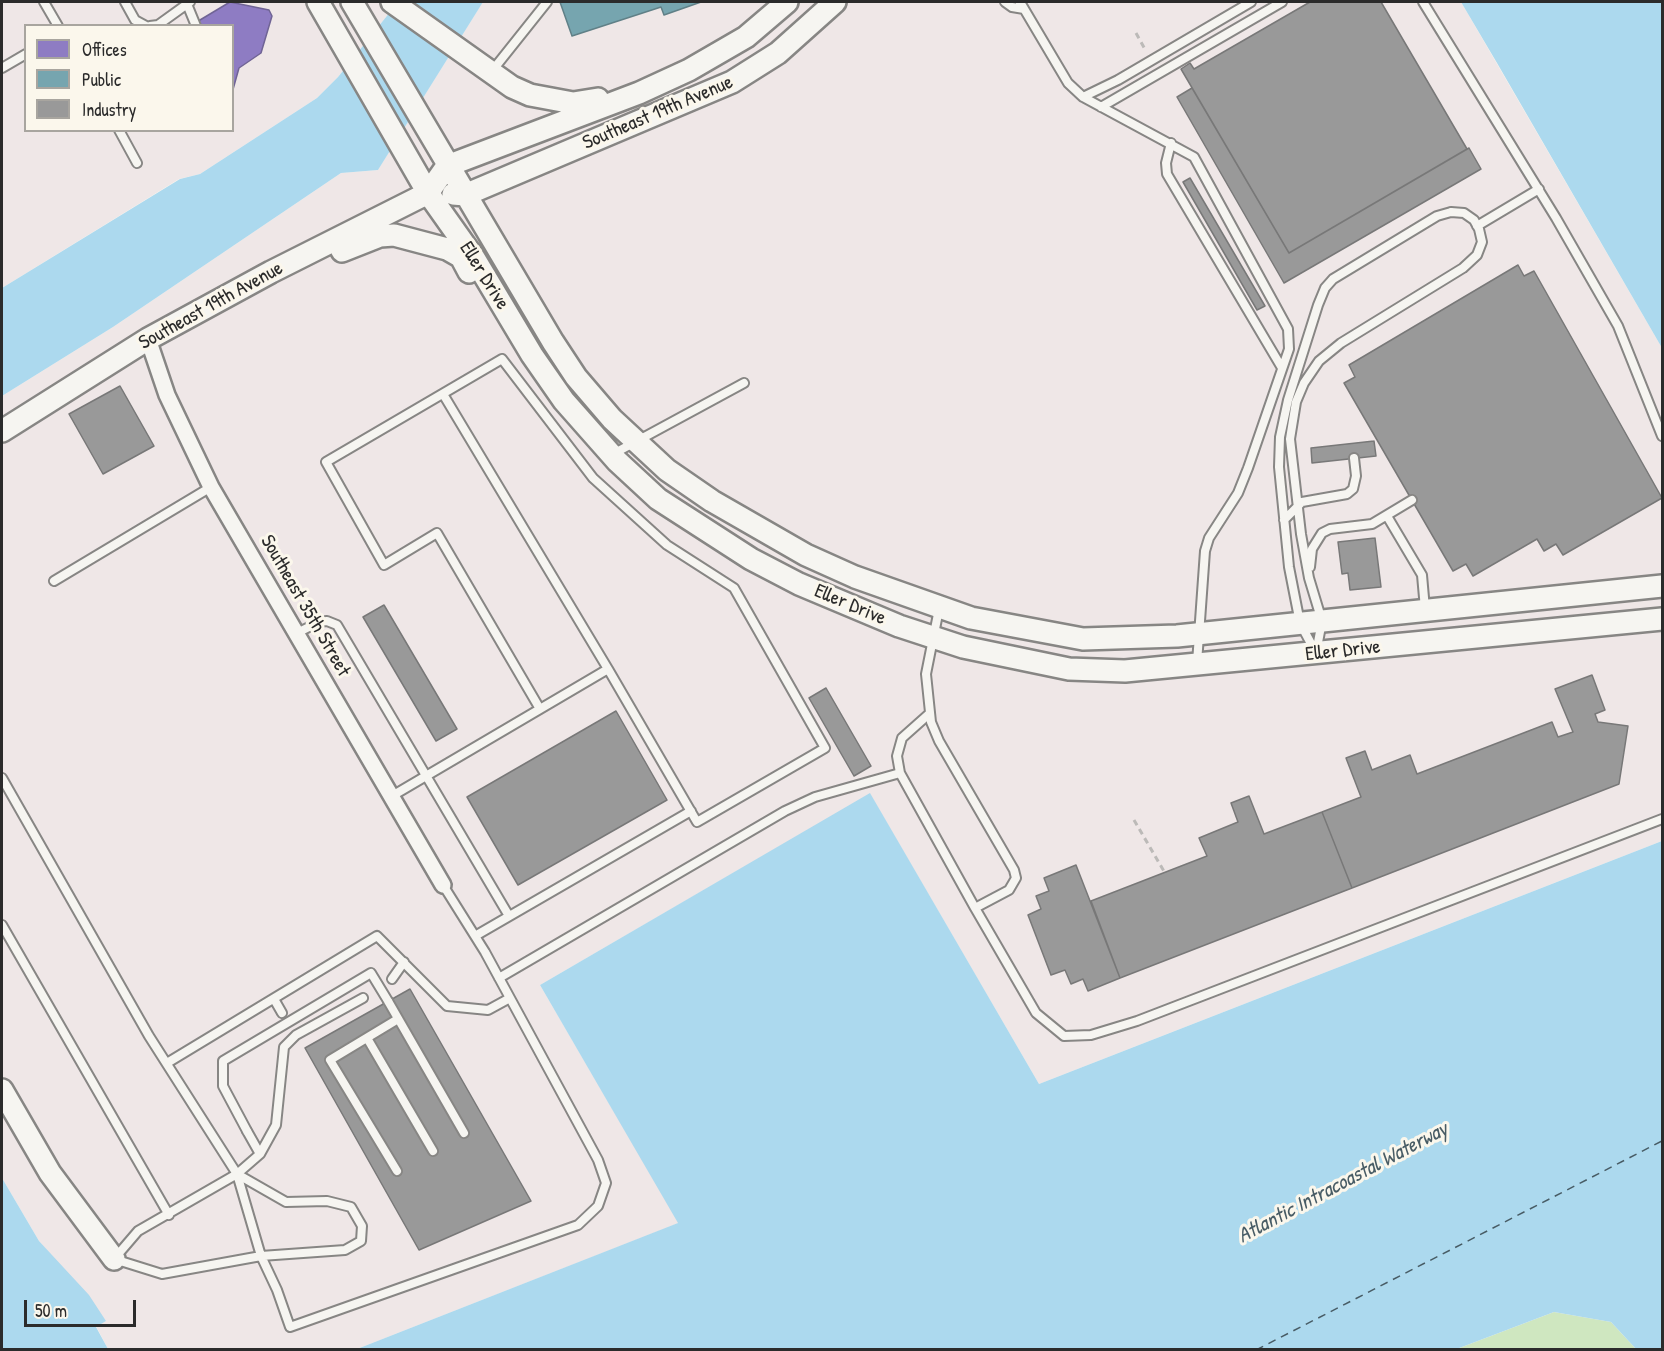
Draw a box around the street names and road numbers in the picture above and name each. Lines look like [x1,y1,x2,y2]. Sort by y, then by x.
street label: Southeast 19th Avenue [579,71,737,155]
street label: Eller Drive [454,238,514,314]
street label: Southeast 19th Avenue [135,257,287,355]
street label: Southeast 35th Street [255,531,355,681]
street label: Eller Drive [811,579,889,631]
street label: Eller Drive [1304,635,1382,667]

